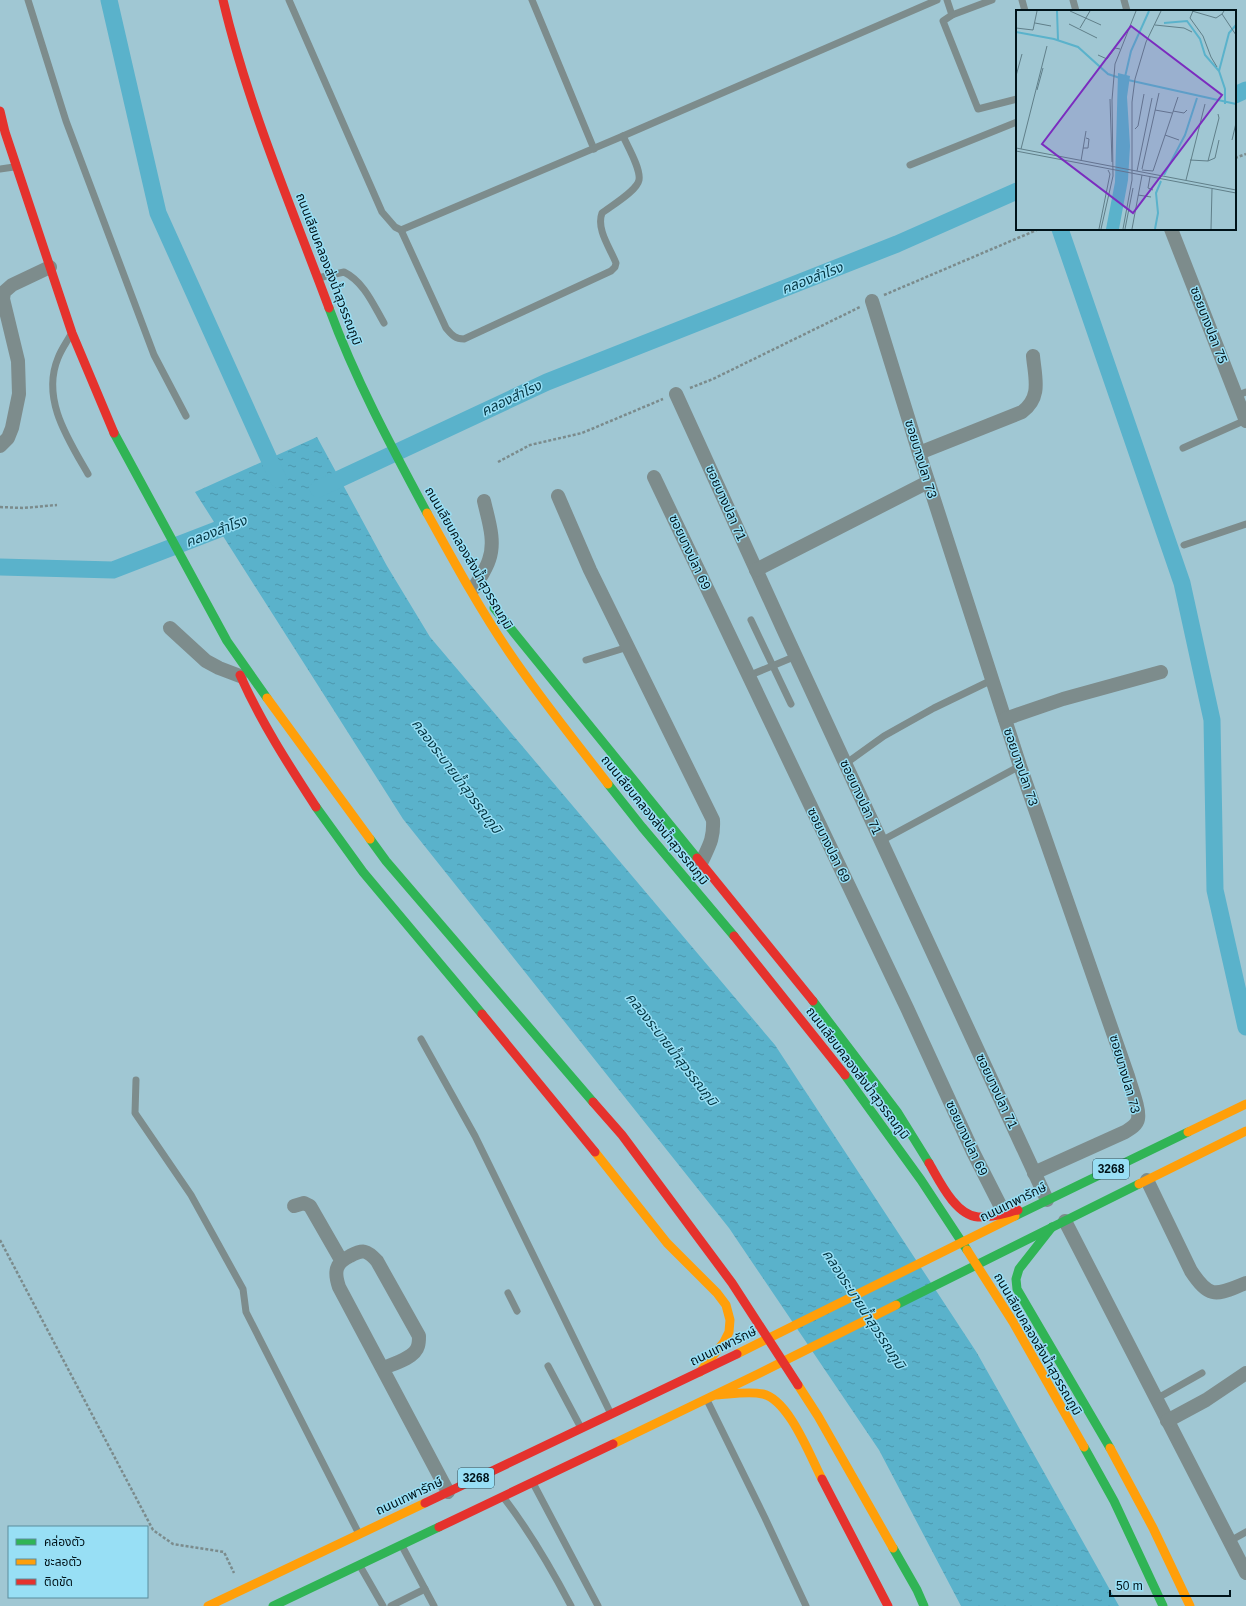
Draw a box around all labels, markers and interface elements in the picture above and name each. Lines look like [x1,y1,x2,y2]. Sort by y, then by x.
inset map [1016,10,1236,230]
street label: ถนนเลียบคลองส่งน้ำสุวรรณภูมิ [293,190,367,347]
water label: คลองสำโรง [779,258,846,297]
street label: ซอยบางปลา 75 [1187,284,1231,366]
water label: คลองสำโรง [478,377,545,419]
street label: ซอยบางปลา 73 [902,418,940,500]
street label: ซอยบางปลา 71 [703,463,749,543]
street label: ถนนเลียบคลองส่งน้ำสุวรรณภูมิ [422,483,518,632]
water label: คลองสำโรง [183,511,250,550]
street label: ซอยบางปลา 69 [666,512,714,592]
water label: คลองระบายน้ำสุวรรณภูมิ [408,715,508,839]
street label: ซอยบางปลา 73 [1001,726,1041,808]
street label: ถนนเลียบคลองส่งน้ำสุวรรณภูมิ [598,751,713,888]
street label: ซอยบางปลา 71 [837,757,885,837]
street label: ซอยบางปลา 69 [804,805,854,885]
water label: คลองระบายน้ำสุวรรณภูมิ [622,988,724,1111]
street label: ถนนเลียบคลองส่งน้ำสุวรรณภูมิ [803,1003,914,1142]
street label: ซอยบางปลา 73 [1107,1033,1143,1115]
street label: ซอยบางปลา 71 [973,1051,1021,1131]
street label: ซอยบางปลา 69 [943,1098,991,1178]
road number: 3268 [1093,1159,1129,1179]
street label: ถนนเทพารักษ์ [977,1179,1049,1225]
water label: คลองระบายน้ำสุวรรณภูมิ [819,1245,911,1374]
street label: ถนนเลียบคลองส่งน้ำสุวรรณภูมิ [991,1269,1087,1418]
street label: ถนนเทพารักษ์ [687,1323,759,1369]
road number: 3268 [458,1468,494,1488]
street label: ถนนเทพารักษ์ [373,1474,445,1518]
legend [8,1526,148,1598]
text: คล่องตัว [44,1535,85,1549]
text: ชะลอตัว [44,1555,82,1569]
scale bar [1110,1572,1230,1598]
text: ติดขัด [44,1575,73,1589]
text: 50 m [1116,1579,1143,1593]

